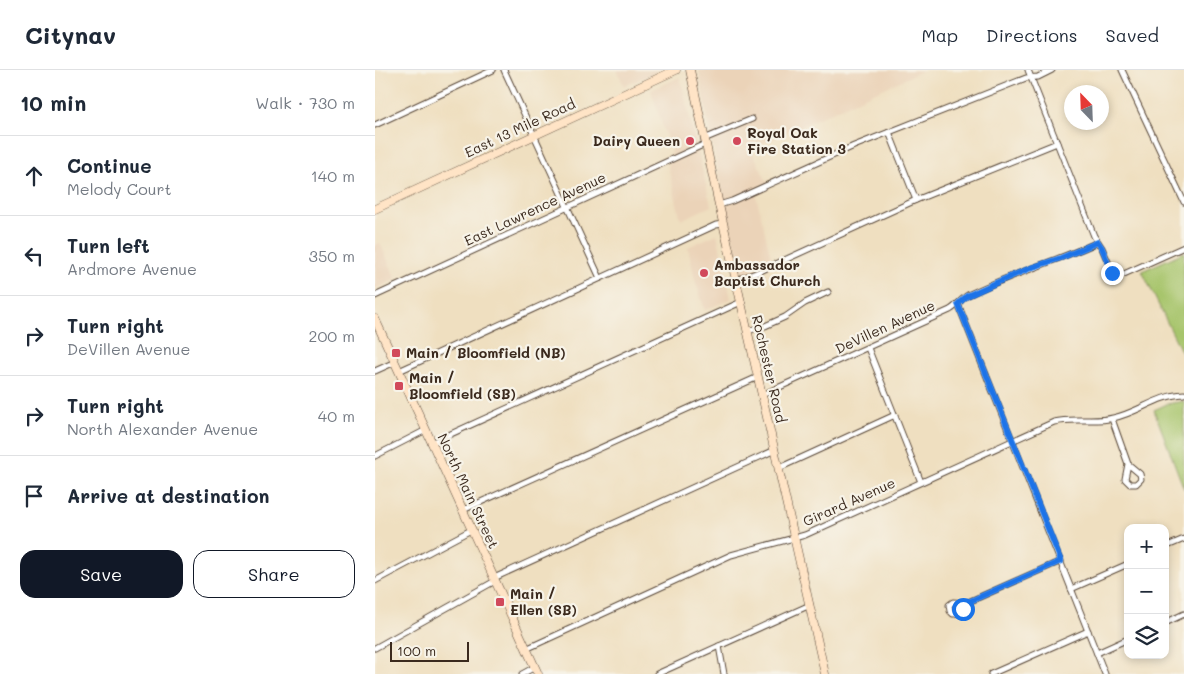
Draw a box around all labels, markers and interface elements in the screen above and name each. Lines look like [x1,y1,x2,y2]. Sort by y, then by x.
text: Citynav [25,19,116,50]
text: Map [921,23,958,47]
text: Directions [986,23,1078,47]
text: Saved [1106,23,1159,47]
north arrow [1064,85,1109,130]
text: 10 min [20,89,86,116]
text: Walk · 730 m [255,92,355,113]
street label: East 13 Mile Road [461,94,578,162]
place label: Royal Oak Fire Station 3 [747,123,846,158]
place label: Dairy Queen [593,131,680,150]
marker: Dairy Queen [684,135,696,147]
marker: Royal Oak Fire Station 3 [731,135,743,147]
text: Continue [67,153,152,178]
icon: ahead [20,162,48,190]
text: 140 m [311,165,355,186]
street label: East Lawrence Avenue [461,167,609,250]
text: Melody Court [67,178,172,199]
text: Turn left [67,233,150,258]
icon: left [20,242,48,270]
text: 350 m [309,245,355,266]
place label: Ambassador Baptist Church [714,255,820,290]
text: Ardmore Avenue [67,258,197,279]
route end [1101,262,1124,285]
marker: Ambassador Baptist Church [698,267,710,279]
street label: DeVillen Avenue [832,295,938,358]
text: Turn right [67,313,164,338]
street label: Rochester Road [748,313,791,425]
icon: right [20,322,48,350]
text: 200 m [308,325,355,346]
text: DeVillen Avenue [67,338,190,359]
place label: Main / Bloomfield (NB) [406,343,566,362]
marker: Main / Bloomfield (NB) [390,347,402,359]
place label: Main / Bloomfield (SB) [409,368,516,403]
marker: Main / Bloomfield (SB) [393,380,405,392]
text: Turn right [67,393,164,418]
icon: right [20,402,48,430]
text: 40 m [318,405,355,426]
text: North Alexander Avenue [67,418,258,439]
street label: North Main Street [433,430,504,552]
street label: Girard Avenue [800,473,898,530]
icon: arrive [20,482,48,510]
text: Arrive at destination [67,483,270,508]
map controls [1124,524,1169,659]
button: + [1124,524,1169,569]
button: Save [20,550,183,598]
button: Share [193,550,355,598]
button: − [1124,569,1169,614]
place label: Main / Ellen (SB) [510,584,577,619]
marker: Main / Ellen (SB) [494,596,506,608]
route start [952,598,975,621]
button: layers [1124,614,1169,659]
scale bar [390,639,469,662]
text: 100 m [397,641,436,660]

